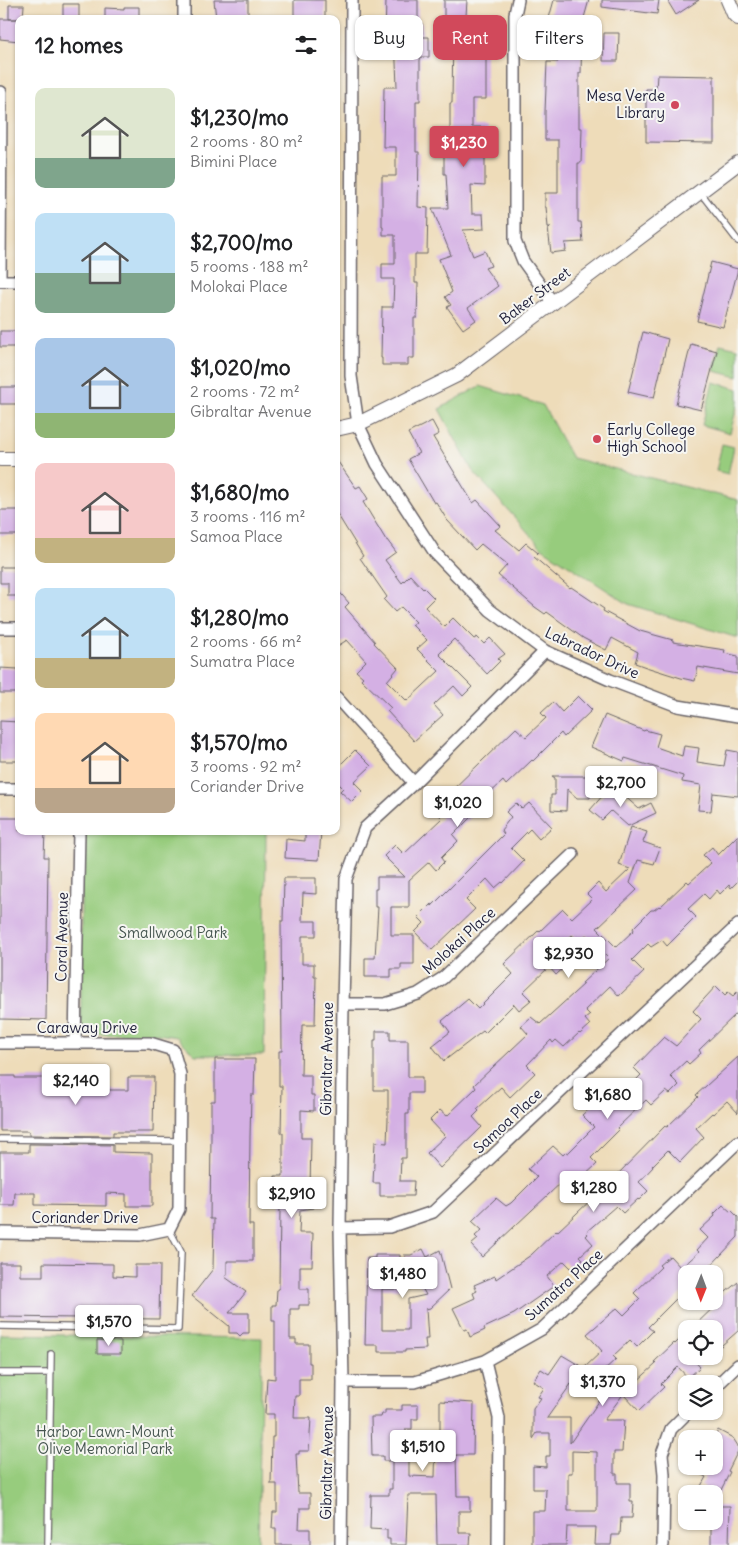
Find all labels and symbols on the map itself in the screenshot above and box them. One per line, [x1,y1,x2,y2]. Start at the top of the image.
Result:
place label: Mesa Verde Library [586,86,665,122]
marker: Mesa Verde Library [669,99,681,111]
pin: $1,230 [423,126,505,168]
street label: Baker Street [496,263,574,328]
place label: Early College High School [607,420,695,456]
marker: Early College High School [591,433,603,445]
street label: Labrador Drive [542,622,642,683]
pin: $2,700 [580,766,662,808]
pin: $1,020 [417,786,499,828]
street label: Coral Avenue [51,892,72,982]
street label: Molokai Place [418,903,499,978]
park label: Smallwood Park [119,923,228,942]
pin: $2,930 [528,936,610,979]
street label: Gibraltar Avenue [316,1002,337,1116]
street label: Caraway Drive [37,1018,137,1037]
pin: $2,140 [35,1064,117,1106]
pin: $1,680 [567,1078,649,1120]
street label: Samoa Place [469,1084,546,1157]
pin: $1,280 [553,1170,635,1213]
pin: $2,910 [251,1176,333,1219]
street label: Coriander Drive [32,1208,138,1227]
street label: Sumatra Place [521,1245,607,1325]
pin: $1,480 [362,1256,444,1299]
north arrow [678,1265,722,1310]
pin: $1,570 [68,1304,150,1347]
pin: $1,370 [562,1364,644,1407]
street label: Gibraltar Avenue [316,1406,337,1520]
park label: Harbor Lawn-Mount Olive Memorial Park [36,1422,174,1458]
pin: $1,510 [382,1430,464,1472]

